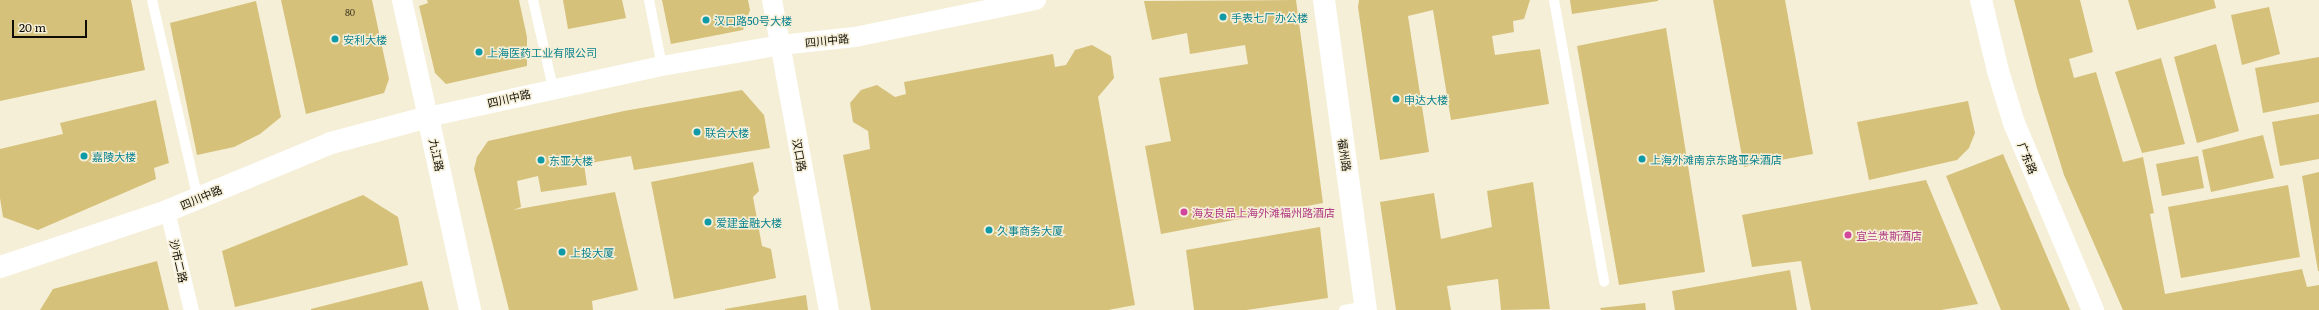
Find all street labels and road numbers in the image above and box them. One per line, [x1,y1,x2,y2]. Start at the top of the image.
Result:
street label: 四川中路 [804,31,850,49]
street label: 四川中路 [486,87,532,109]
street label: 九江路 [427,137,447,173]
street label: 汉口路 [791,138,809,172]
street label: 福州路 [1336,138,1354,172]
street label: 广东路 [2016,140,2040,176]
street label: 四川中路 [178,182,224,212]
street label: 沙市二路 [168,238,190,284]

